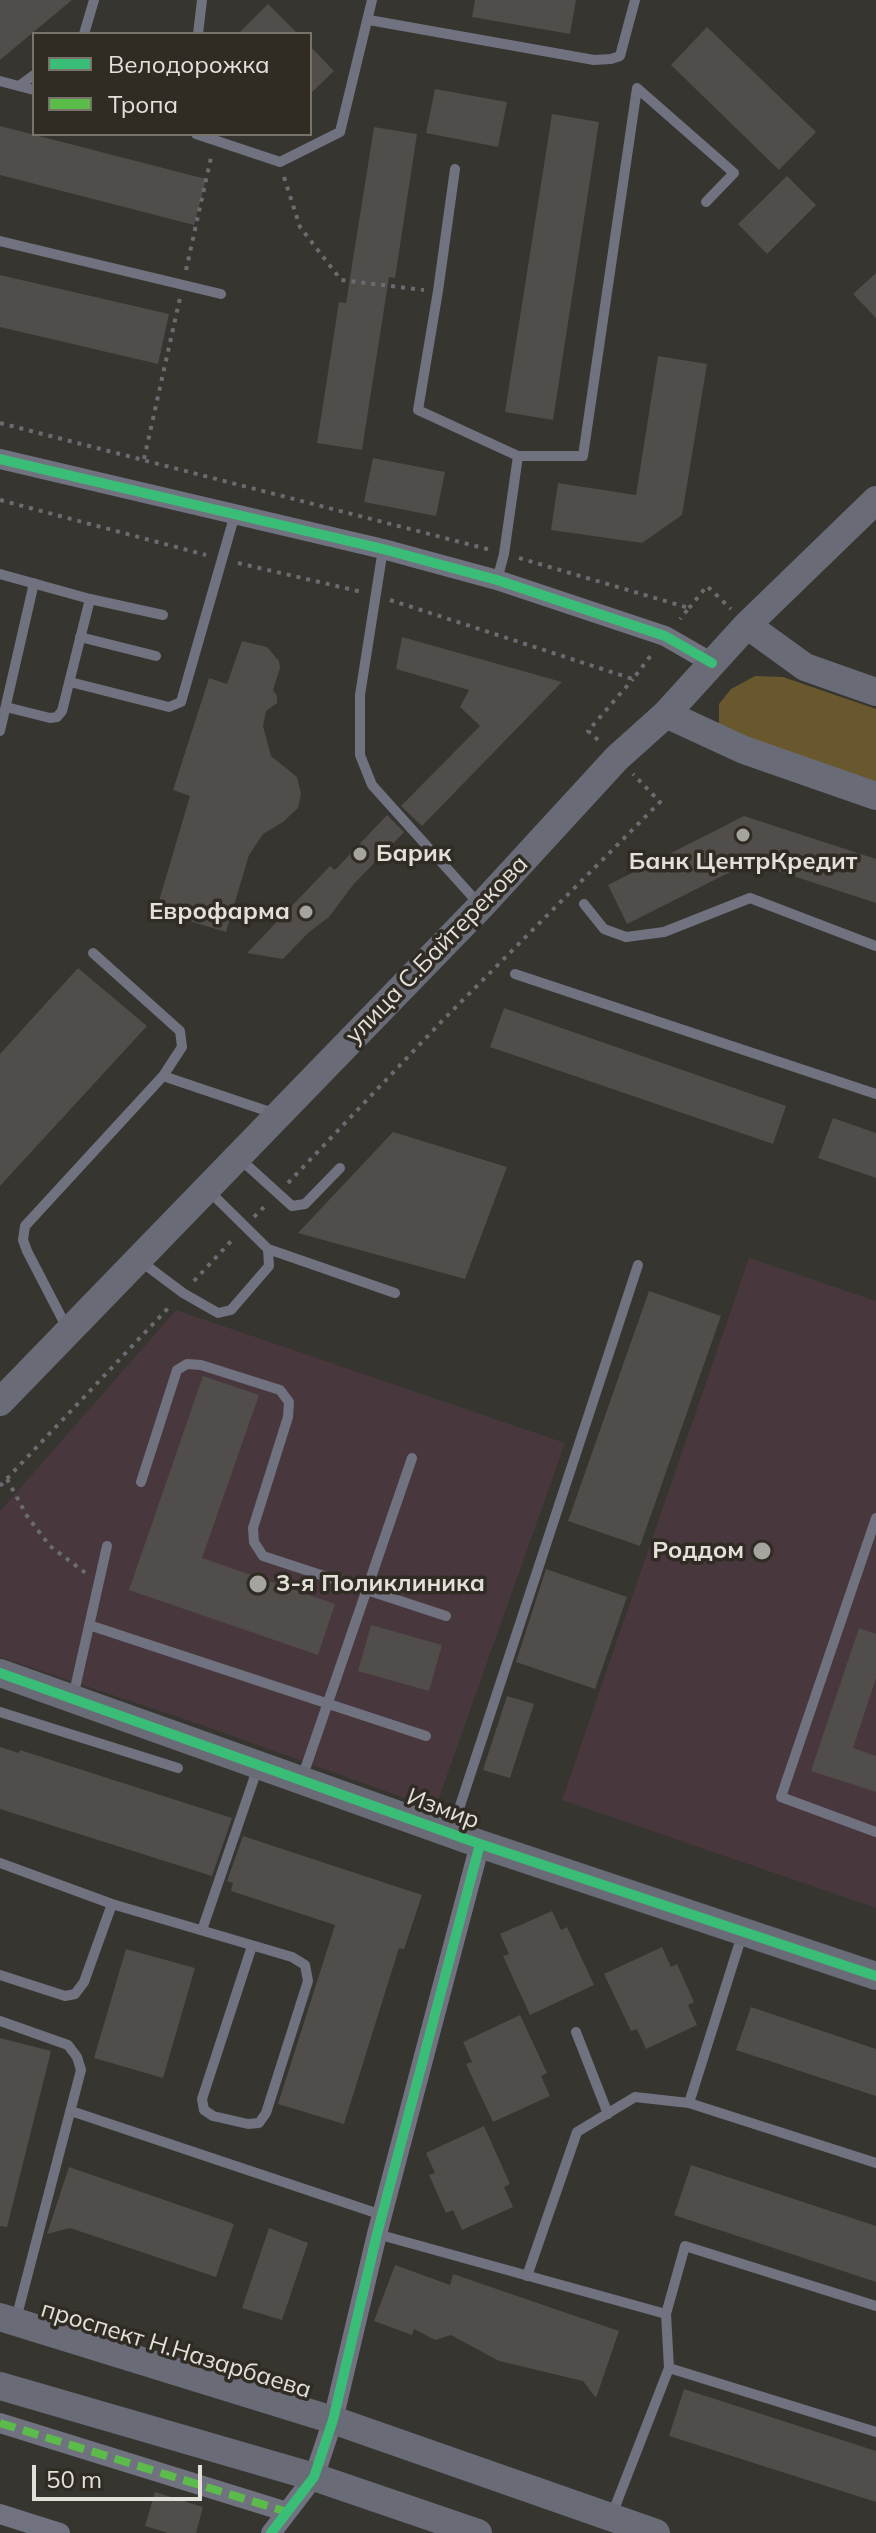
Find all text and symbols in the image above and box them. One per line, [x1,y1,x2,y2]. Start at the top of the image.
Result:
legend [32,32,312,136]
text: Велодорожка [108,49,270,79]
text: Тропа [108,89,178,119]
marker: Банк ЦентрКредит [734,826,752,844]
place label: Барик [376,840,451,868]
marker: Барик [351,845,369,863]
place label: Банк ЦентрКредит [629,848,857,876]
street label: улица С.Байтерекова [340,850,534,1050]
place label: Еврофарма [149,898,290,926]
marker: Еврофарма [297,903,315,921]
place label: Роддом [652,1537,744,1565]
marker: Роддом [751,1540,773,1562]
place label: 3-я Поликлиника [276,1570,485,1598]
marker: 3-я Поликлиника [247,1573,269,1595]
street label: Измир [403,1783,483,1835]
street label: проспект Н.Назарбаева [37,2295,315,2405]
scale bar [36,2449,206,2499]
text: 50 m [46,2464,102,2494]

